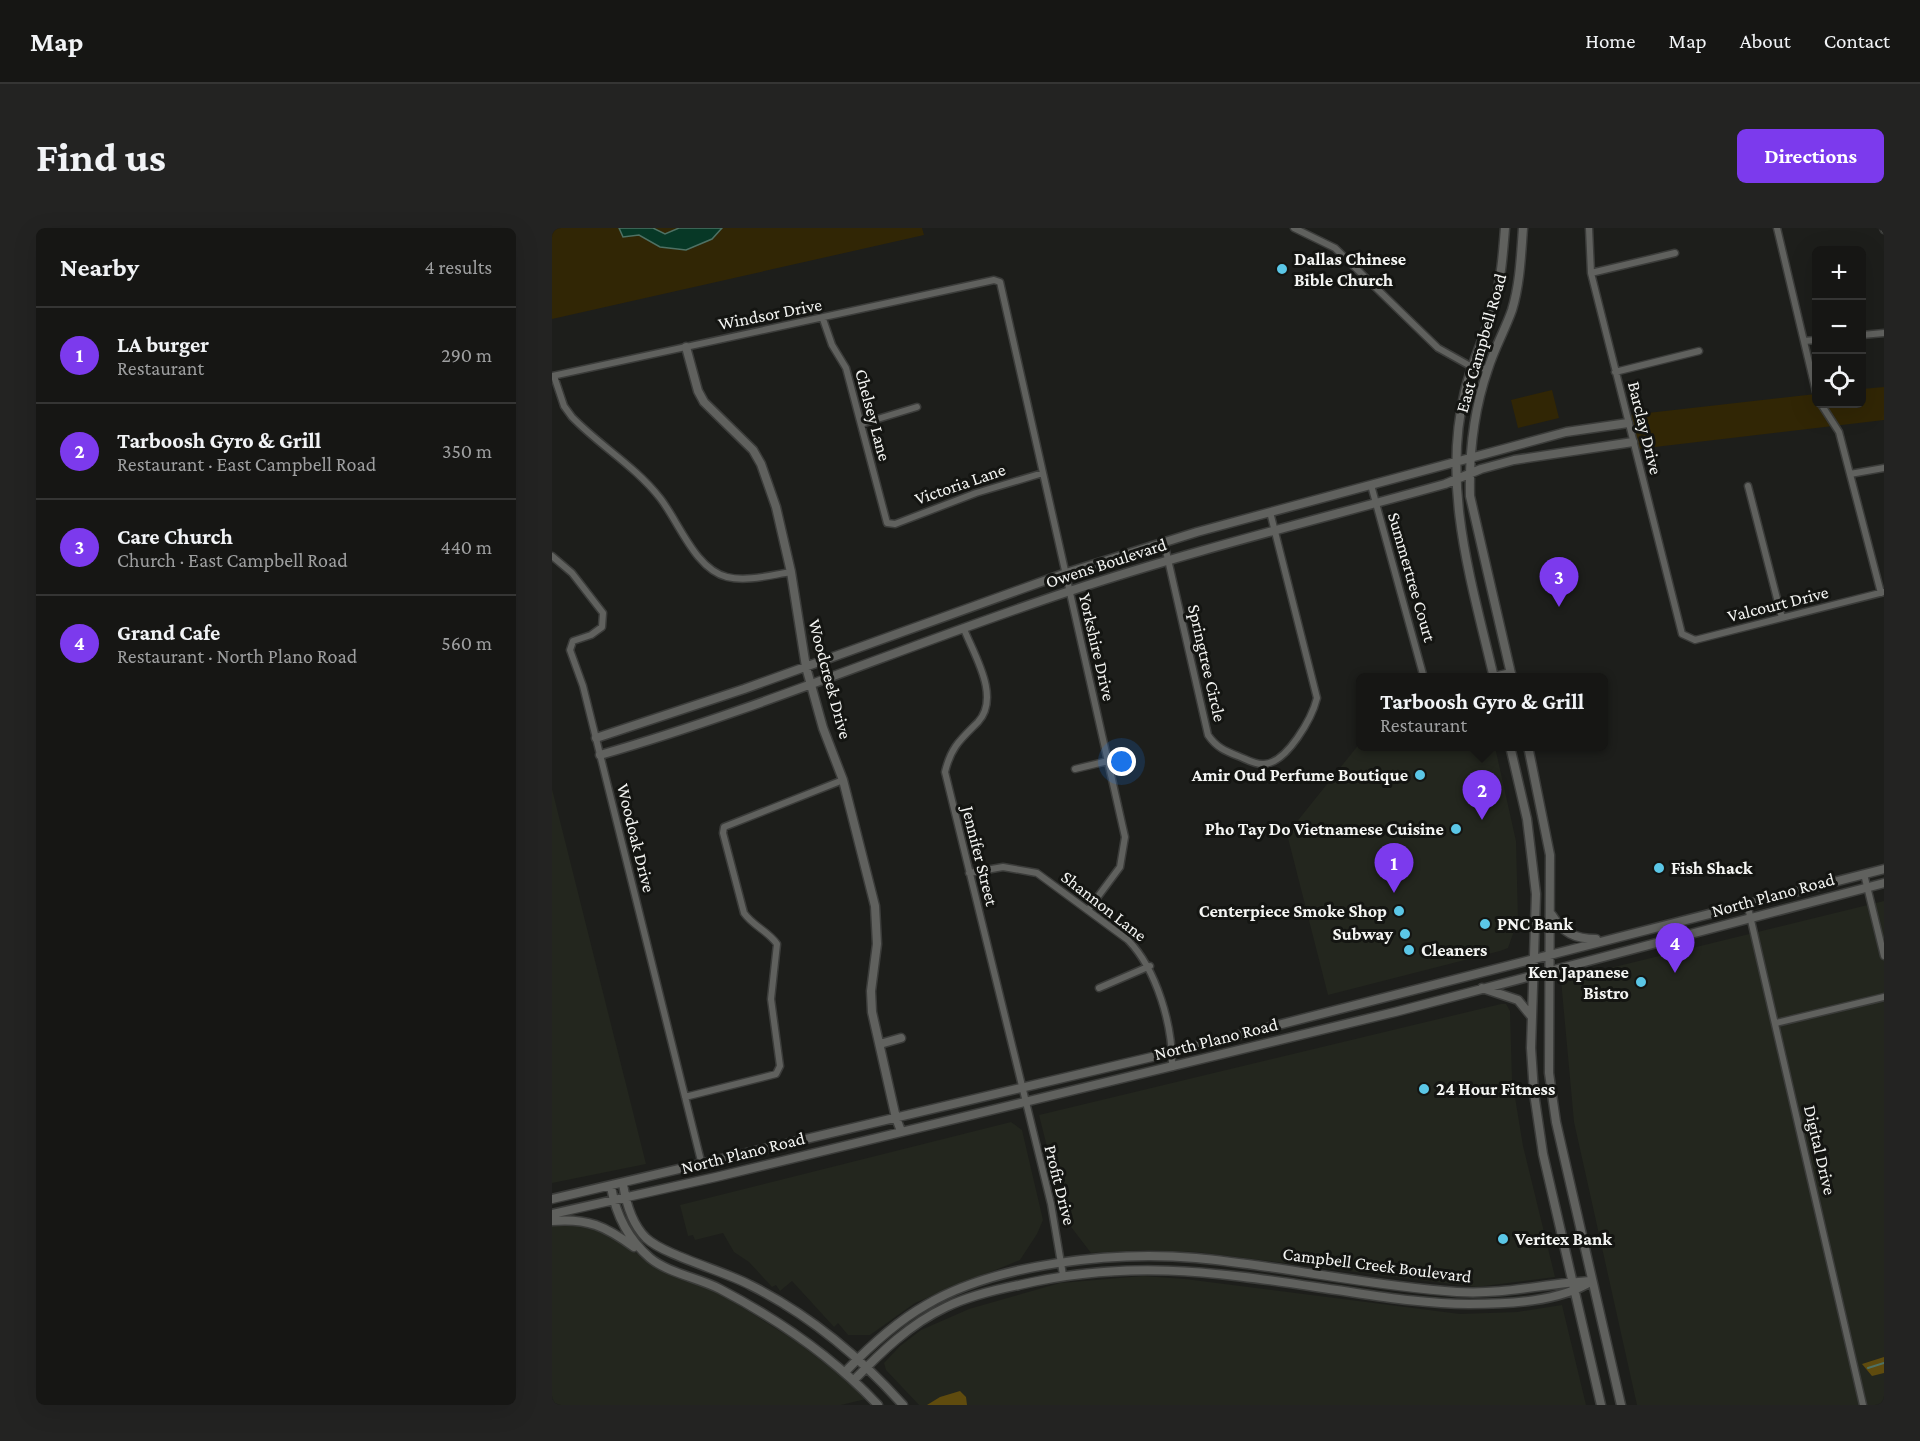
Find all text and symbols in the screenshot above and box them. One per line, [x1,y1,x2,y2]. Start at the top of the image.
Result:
text: Map [30,26,83,57]
text: Home [1585,29,1635,53]
text: Map [1668,29,1707,53]
text: About [1740,29,1791,53]
text: Contact [1824,29,1890,53]
button: Directions [1737,129,1884,183]
text: Find us [36,133,166,180]
map controls [1812,246,1866,408]
button: + [1812,246,1866,300]
place label: Dallas Chinese Bible Church [1294,249,1406,290]
text: Nearby [60,253,139,282]
text: 4 results [425,256,492,278]
marker: Dallas Chinese Bible Church [1275,262,1289,276]
street label: East Campbell Road [1452,271,1511,415]
street label: Windsor Drive [717,294,824,334]
button: − [1812,300,1866,354]
text: LA burger [117,332,209,357]
text: 1 [76,344,83,366]
text: 290 m [441,344,492,366]
button: locate [1812,354,1866,408]
text: Restaurant [117,357,204,379]
street label: Chelsey Lane [851,367,895,463]
street label: Barclay Drive [1624,379,1666,477]
text: Tarboosh Gyro & Grill [117,428,321,453]
text: 2 [74,440,85,462]
text: 350 m [442,440,492,462]
text: Restaurant · East Campbell Road [117,453,376,475]
street label: Victoria Lane [912,459,1008,509]
street label: Summertree Court [1384,510,1440,645]
text: Care Church [117,524,233,549]
street label: Owens Boulevard [1043,534,1170,592]
text: 3 [75,536,84,558]
text: 440 m [440,536,492,558]
text: Church · East Campbell Road [117,549,348,571]
pin: 3 [1540,558,1578,607]
street label: Valcourt Drive [1725,582,1831,626]
street label: Yorkshire Drive [1075,591,1119,703]
street label: Springtree Circle [1184,602,1230,724]
street label: Woodcreek Drive [804,617,856,741]
text: Grand Cafe [117,620,220,645]
text: 4 [74,632,85,654]
text: 560 m [441,632,492,654]
text: Restaurant · North Plano Road [117,645,357,667]
popup [1356,673,1608,751]
text: Tarboosh Gyro & Grill [1380,689,1584,714]
text: Restaurant [1380,714,1467,736]
your location [1107,747,1136,776]
place label: Amir Oud Perfume Boutique [1191,765,1408,785]
marker: Amir Oud Perfume Boutique [1413,768,1427,782]
pin: 2 [1462,770,1502,820]
street label: Woodoak Drive [613,781,659,895]
street label: Jennifer Street [957,802,1002,909]
place label: Pho Tay Do Vietnamese Cuisine [1205,819,1444,839]
marker: Pho Tay Do Vietnamese Cuisine [1449,822,1463,836]
pin: 1 [1374,844,1414,893]
place label: Fish Shack [1671,858,1753,878]
marker: Fish Shack [1652,861,1666,875]
street label: Shannon Lane [1057,867,1151,946]
street label: North Plano Road [1709,869,1837,921]
place label: Centerpiece Smoke Shop [1199,901,1387,921]
marker: Centerpiece Smoke Shop [1392,904,1406,918]
place label: PNC Bank [1497,914,1573,934]
marker: PNC Bank [1478,917,1492,931]
place label: Subway [1333,924,1393,944]
pin: 4 [1656,924,1694,973]
marker: Subway [1398,927,1412,941]
place label: Cleaners [1421,940,1487,960]
marker: Cleaners [1402,943,1416,957]
place label: Ken Japanese Bistro [1528,962,1629,1003]
marker: Ken Japanese Bistro [1634,975,1648,989]
street label: North Plano Road [1152,1014,1280,1064]
place label: 24 Hour Fitness [1436,1079,1555,1099]
marker: 24 Hour Fitness [1417,1082,1431,1096]
street label: Digital Drive [1800,1103,1840,1197]
street label: North Plano Road [679,1128,807,1178]
street label: Profit Drive [1040,1143,1080,1227]
place label: Veritex Bank [1514,1229,1612,1249]
marker: Veritex Bank [1496,1232,1510,1246]
street label: Campbell Creek Boulevard [1281,1243,1473,1287]

